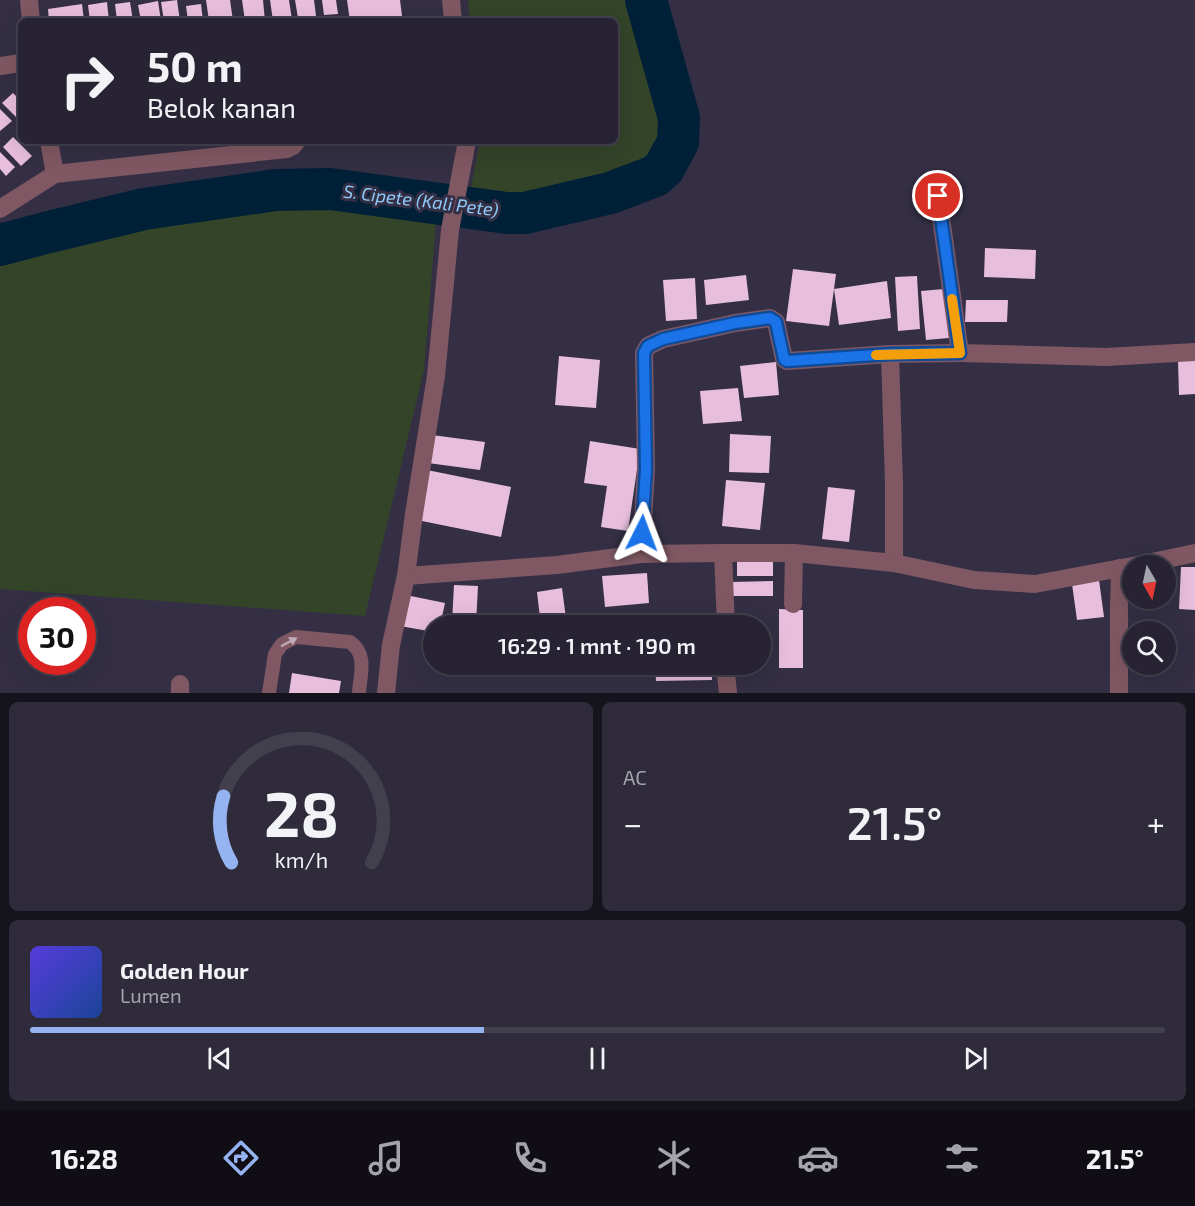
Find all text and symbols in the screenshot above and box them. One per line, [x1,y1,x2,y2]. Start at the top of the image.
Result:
text: 50 m [147,40,243,90]
icon: right [48,42,126,120]
text: Belok kanan [147,91,296,123]
pin [912,170,963,221]
icon: arrive [921,179,954,212]
water label: S. Cipete (Kali Pete) [342,180,500,220]
position arrow [610,501,674,565]
north arrow [1122,555,1176,609]
map controls [1122,555,1176,675]
speed limit sign: 30 [18,597,96,675]
button: search [1122,621,1176,675]
text: 16:29 · 1 mnt · 190 m [498,632,696,658]
one-way arrow [280,637,297,648]
text: AC [623,765,647,789]
text: 28 [263,775,339,850]
text: 21.5° [847,795,942,849]
text: − [623,803,642,843]
text: + [1147,803,1165,843]
text: km/h [274,848,328,873]
text: Golden Hour [120,957,249,983]
text: Lumen [120,983,182,1007]
icon: previous [203,1042,236,1075]
icon: pause [581,1042,614,1075]
icon: next [959,1042,992,1075]
icon: directions [220,1137,262,1179]
icon: music [365,1137,407,1179]
icon: phone [509,1137,551,1179]
icon: climate [653,1137,695,1179]
icon: car [797,1137,839,1179]
icon: filters [941,1137,983,1179]
text: 16:28 [51,1142,118,1174]
text: 21.5° [1086,1142,1144,1174]

